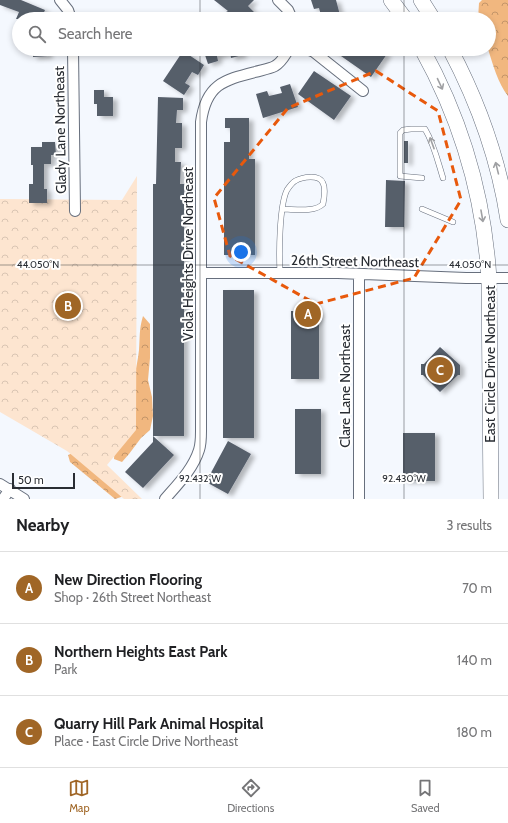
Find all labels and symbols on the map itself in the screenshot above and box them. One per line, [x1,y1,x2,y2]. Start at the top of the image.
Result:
street label: Glady Lane Northeast [50,66,70,194]
one-way arrow [437,77,444,89]
one-way arrow [427,137,435,149]
one-way arrow [492,162,500,175]
street label: Viola Heights Drive Northeast [179,167,197,341]
one-way arrow [478,209,486,222]
your location [231,242,251,262]
street label: 26th Street Northeast [291,251,420,271]
text: 44.050°N [17,258,59,271]
text: 44.050°N [449,258,491,271]
street label: East Circle Drive Northeast [481,285,499,443]
pin: B [55,291,81,321]
pin: A [295,299,321,329]
street label: Clare Lane Northeast [336,324,354,448]
pin: C [427,355,453,385]
scale bar [12,471,75,490]
text: 92.432°W [179,472,221,485]
text: 92.430°W [382,472,426,485]

